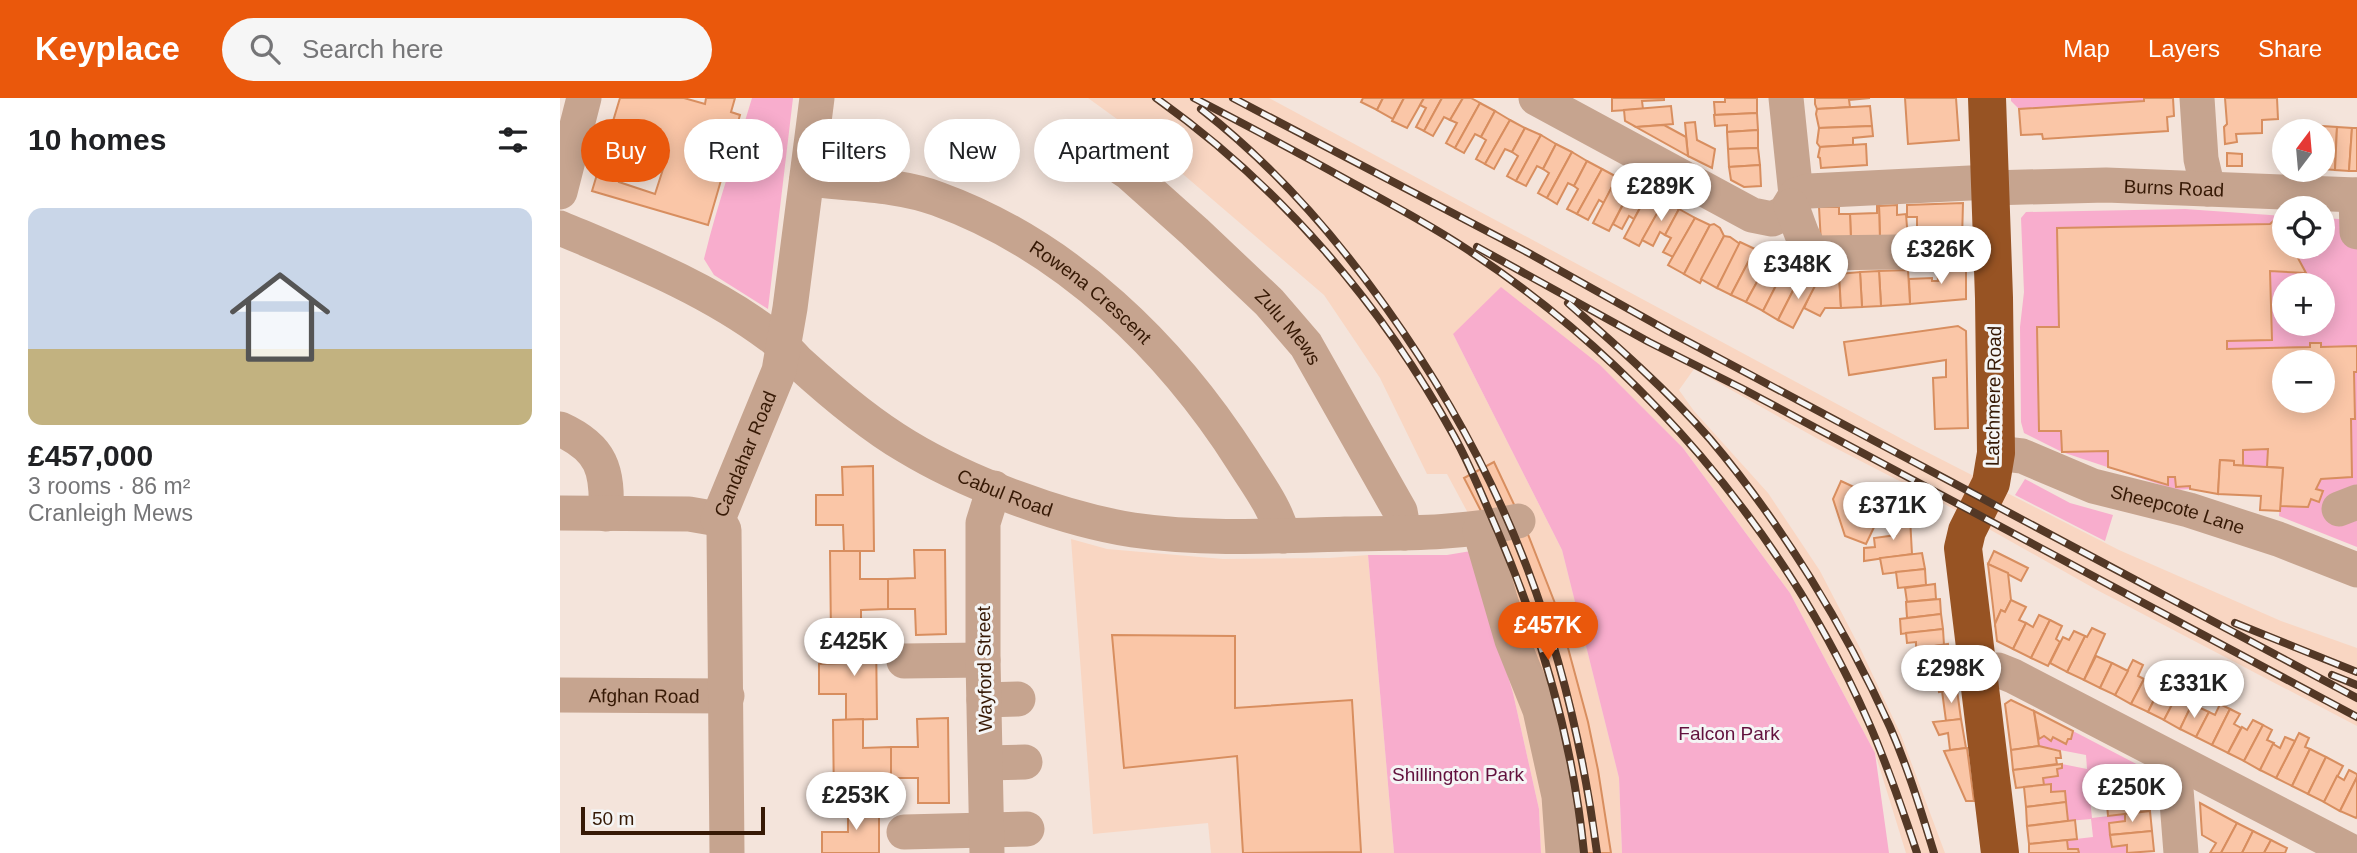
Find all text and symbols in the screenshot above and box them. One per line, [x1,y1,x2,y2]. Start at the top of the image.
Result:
search box [222,18,712,81]
text: Keyplace [35,30,180,67]
icon: search [246,30,284,68]
text: Search here [302,34,444,64]
text: Map [2063,35,2110,62]
text: Layers [2148,35,2220,62]
text: Share [2258,35,2322,62]
chip: Buy [581,119,670,182]
chip: Rent [684,119,783,182]
chip: Filters [797,119,910,182]
chip: New [924,119,1020,182]
chip: Apartment [1034,119,1193,182]
north arrow [2272,119,2334,182]
map controls [2272,119,2335,413]
icon: filters [494,121,532,159]
text: 10 homes [28,123,166,156]
pin: £289K [1612,164,1710,223]
text: £289K [1627,173,1695,199]
street label: Burns Road [2123,176,2224,201]
button: locate [2272,196,2335,259]
pin: £326K [1892,226,1990,286]
street label: Rowena Crescent [1026,236,1156,349]
text: £326K [1907,236,1975,262]
pin: £348K [1749,242,1847,301]
text: £348K [1764,251,1832,277]
icon: home [217,254,343,380]
button: + [2272,273,2335,336]
street label: Zulu Mews [1251,285,1325,369]
street label: Latchmere Road [1982,326,2005,466]
button: − [2272,350,2335,413]
street label: Candahar Road [710,388,781,520]
text: £457,000 [28,439,153,472]
street label: Cabul Road [954,465,1055,521]
text: 3 rooms · 86 m² [28,473,190,499]
street label: Sheepcote Lane [2108,481,2247,538]
pin: £371K [1844,482,1942,542]
text: £371K [1859,492,1927,518]
text: Cranleigh Mews [28,500,193,526]
pin: £457K [1499,602,1597,662]
street label: Wayford Street [973,605,996,732]
text: £457K [1514,612,1582,638]
pin: £425K [805,618,903,678]
text: £425K [820,628,888,654]
pin: £298K [1902,646,2000,705]
text: £298K [1917,655,1985,681]
pin: £331K [2145,660,2243,720]
text: £331K [2160,670,2228,696]
street label: Afghan Road [588,685,700,707]
park label: Falcon Park [1678,723,1780,744]
park label: Shillington Park [1392,764,1525,785]
pin: £250K [2083,764,2181,824]
pin: £253K [807,772,905,832]
text: £250K [2098,774,2166,800]
text: £253K [822,782,890,808]
scale bar [581,804,765,836]
text: 50 m [592,808,634,829]

